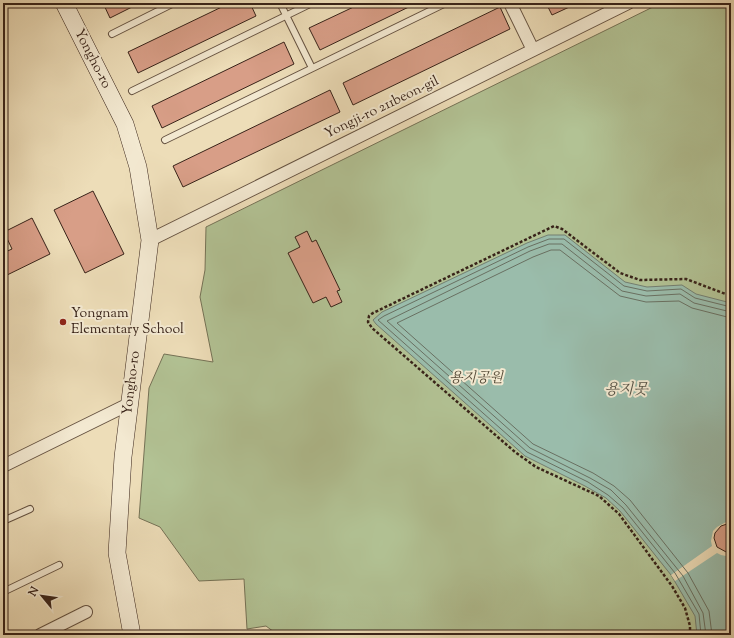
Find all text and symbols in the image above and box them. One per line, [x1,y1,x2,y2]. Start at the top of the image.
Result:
street label: Yongho-ro [68,26,116,93]
street label: Yongji-ro 211beon-gil [321,72,443,144]
place label: Yongnam Elementary School [71,304,184,340]
marker: Yongnam Elementary School [58,317,68,327]
street label: Yongho-ro [118,349,146,416]
park label: 용지공원 [449,369,505,389]
water label: 용지못 [604,380,649,401]
north arrow [22,576,62,616]
text: N [25,584,43,600]

